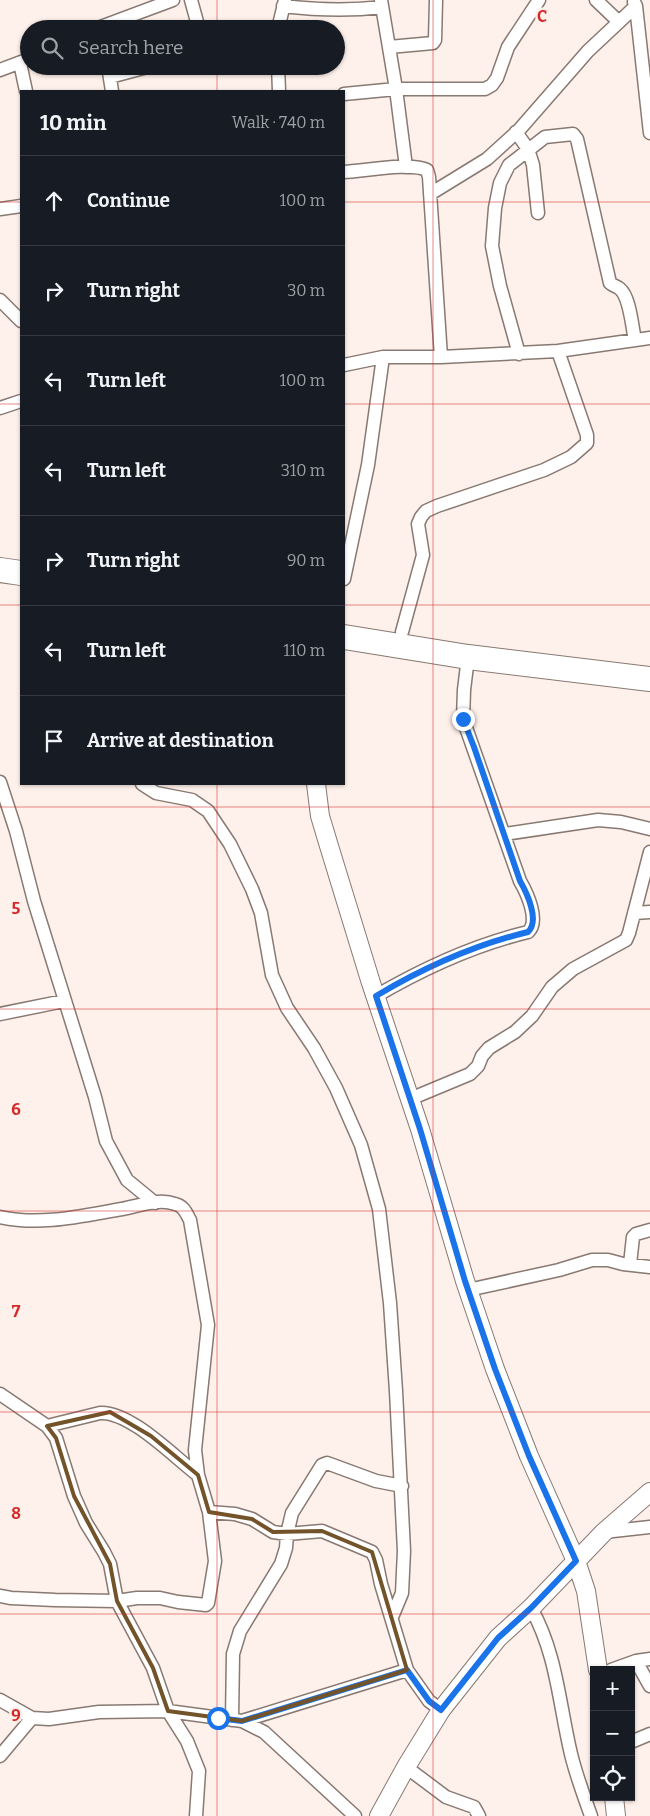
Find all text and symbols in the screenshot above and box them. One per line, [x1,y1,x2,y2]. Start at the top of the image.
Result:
text: C [537,7,547,26]
search box [20,20,345,75]
icon: search [38,34,66,62]
text: Search here [78,36,183,59]
text: 10 min [40,110,106,136]
text: Walk · 740 m [232,113,325,132]
icon: ahead [40,187,68,215]
text: Continue [87,189,170,212]
text: 100 m [280,191,325,210]
icon: right [40,277,68,305]
text: Turn right [87,279,180,302]
text: 30 m [287,281,325,300]
icon: left [40,367,68,395]
text: Turn left [87,369,166,392]
text: 100 m [280,371,325,390]
icon: left [40,457,68,485]
text: Turn left [87,459,166,482]
text: 310 m [281,461,325,480]
icon: right [40,547,68,575]
text: Turn right [87,549,180,572]
text: 90 m [287,551,325,570]
icon: left [40,637,68,665]
text: Turn left [87,639,166,662]
text: 110 m [283,641,325,660]
route end [452,708,475,731]
icon: arrive [40,727,68,755]
text: Arrive at destination [87,729,274,752]
text: 5 [12,899,21,918]
text: 6 [11,1100,21,1119]
text: 7 [12,1302,21,1321]
text: 8 [11,1504,21,1523]
map controls [590,1666,635,1801]
button: + [590,1666,635,1711]
text: 9 [11,1706,21,1725]
route start [207,1707,230,1730]
button: − [590,1711,635,1756]
button: locate [590,1756,635,1801]

